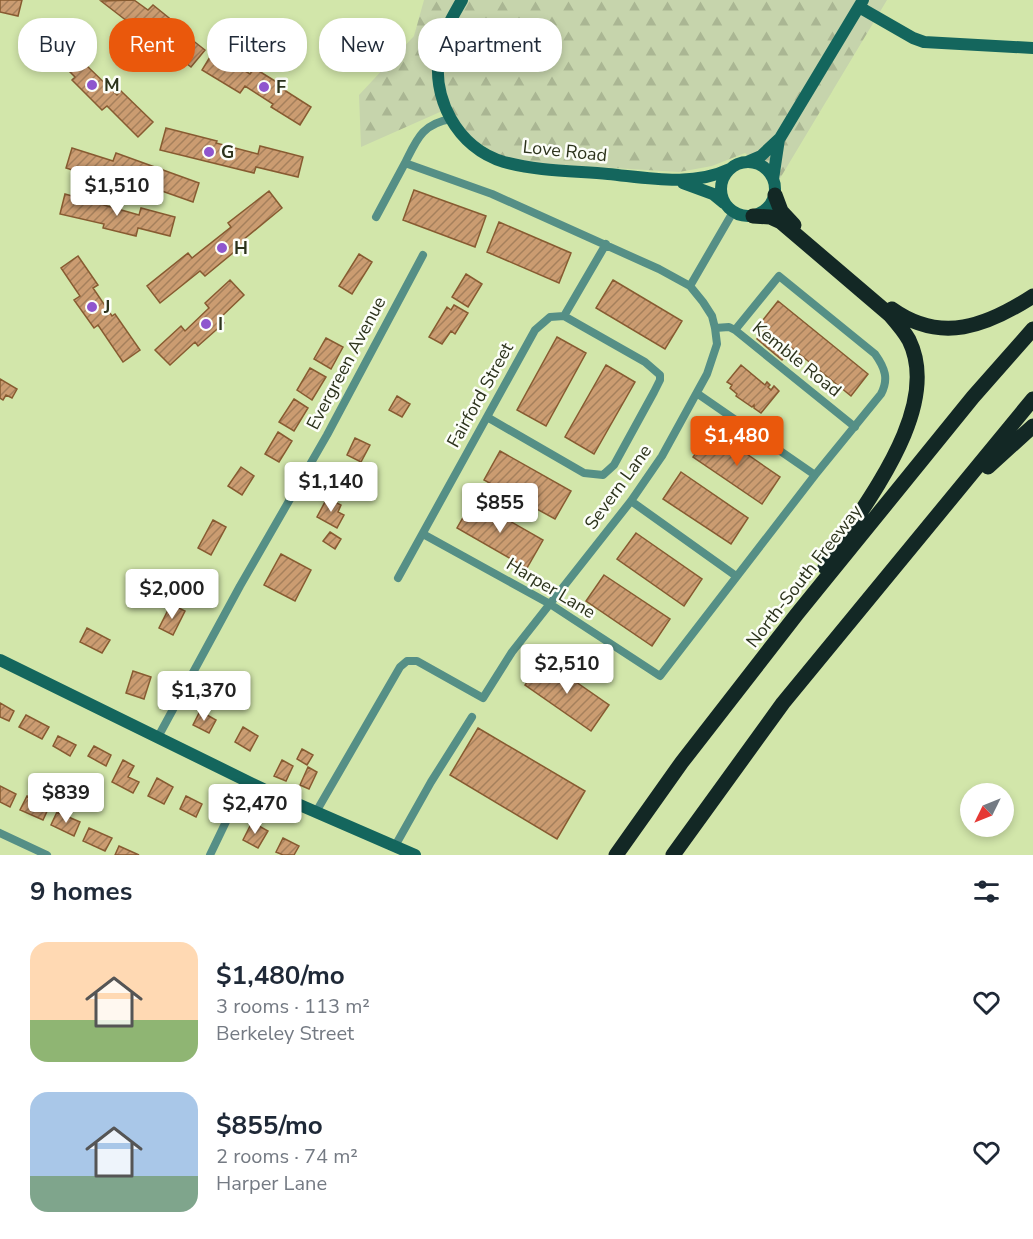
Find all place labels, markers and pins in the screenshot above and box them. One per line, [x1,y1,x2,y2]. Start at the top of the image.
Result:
place label: M [104,73,120,97]
place label: F [276,75,286,99]
marker: M [85,78,99,92]
marker: F [257,80,271,94]
place label: G [221,140,234,164]
marker: G [202,145,216,159]
pin: $1,510 [68,166,166,217]
place label: H [234,236,248,260]
marker: H [215,241,229,255]
place label: J [103,295,110,319]
marker: J [85,300,99,314]
place label: I [218,312,223,336]
marker: I [199,317,213,331]
pin: $1,480 [688,416,786,467]
pin: $1,140 [282,462,380,513]
pin: $855 [464,483,536,534]
pin: $2,000 [123,569,221,620]
pin: $2,510 [518,644,616,695]
pin: $1,370 [155,671,253,722]
pin: $839 [30,773,102,824]
pin: $2,470 [206,784,304,835]

